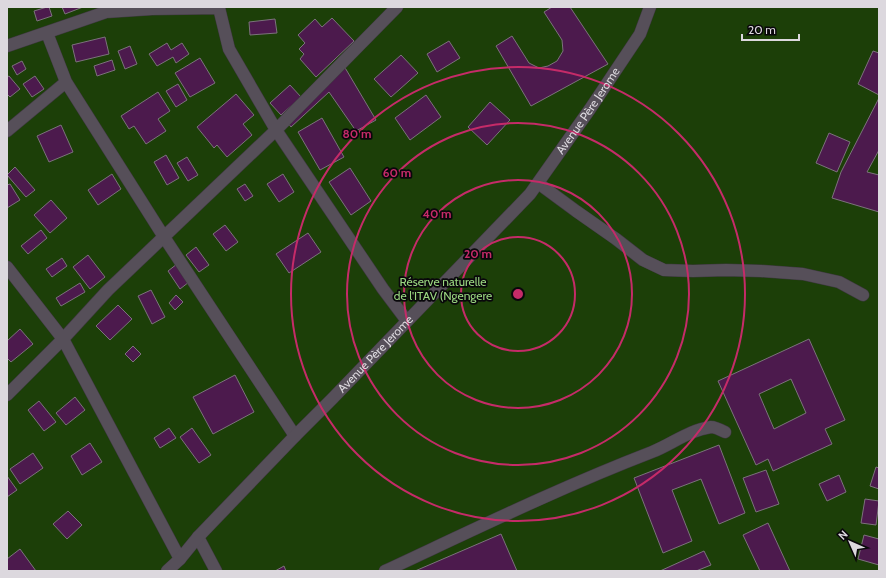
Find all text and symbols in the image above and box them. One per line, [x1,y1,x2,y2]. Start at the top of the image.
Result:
scale bar [742,16,799,42]
text: 20 m [748,22,776,37]
street label: Avenue Père Jerome [553,64,623,157]
text: 80 m [343,126,371,141]
text: 60 m [383,165,411,180]
text: 40 m [422,206,452,221]
text: 20 m [464,246,492,261]
park label: Réserve naturelle de l'ITAV (Ngengere [394,274,492,303]
centre of rings [511,287,525,301]
street label: Avenue Père Jerome [334,312,416,396]
north arrow [830,522,870,562]
text: N [835,527,851,543]

